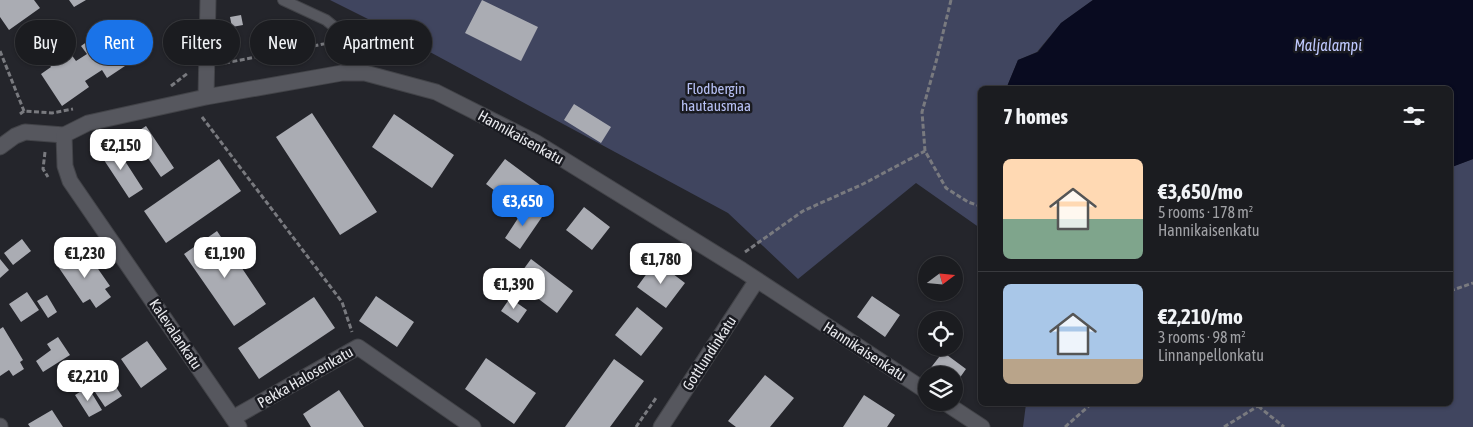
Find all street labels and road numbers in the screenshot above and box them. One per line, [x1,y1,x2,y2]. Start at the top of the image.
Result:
street label: Hannikaisenkatu [475,106,567,168]
street label: Kalevalankatu [146,296,206,372]
street label: Gottlundinkatu [679,313,739,393]
street label: Hannikaisenkatu [820,318,910,384]
street label: Pekka Halosenkatu [254,343,356,411]

